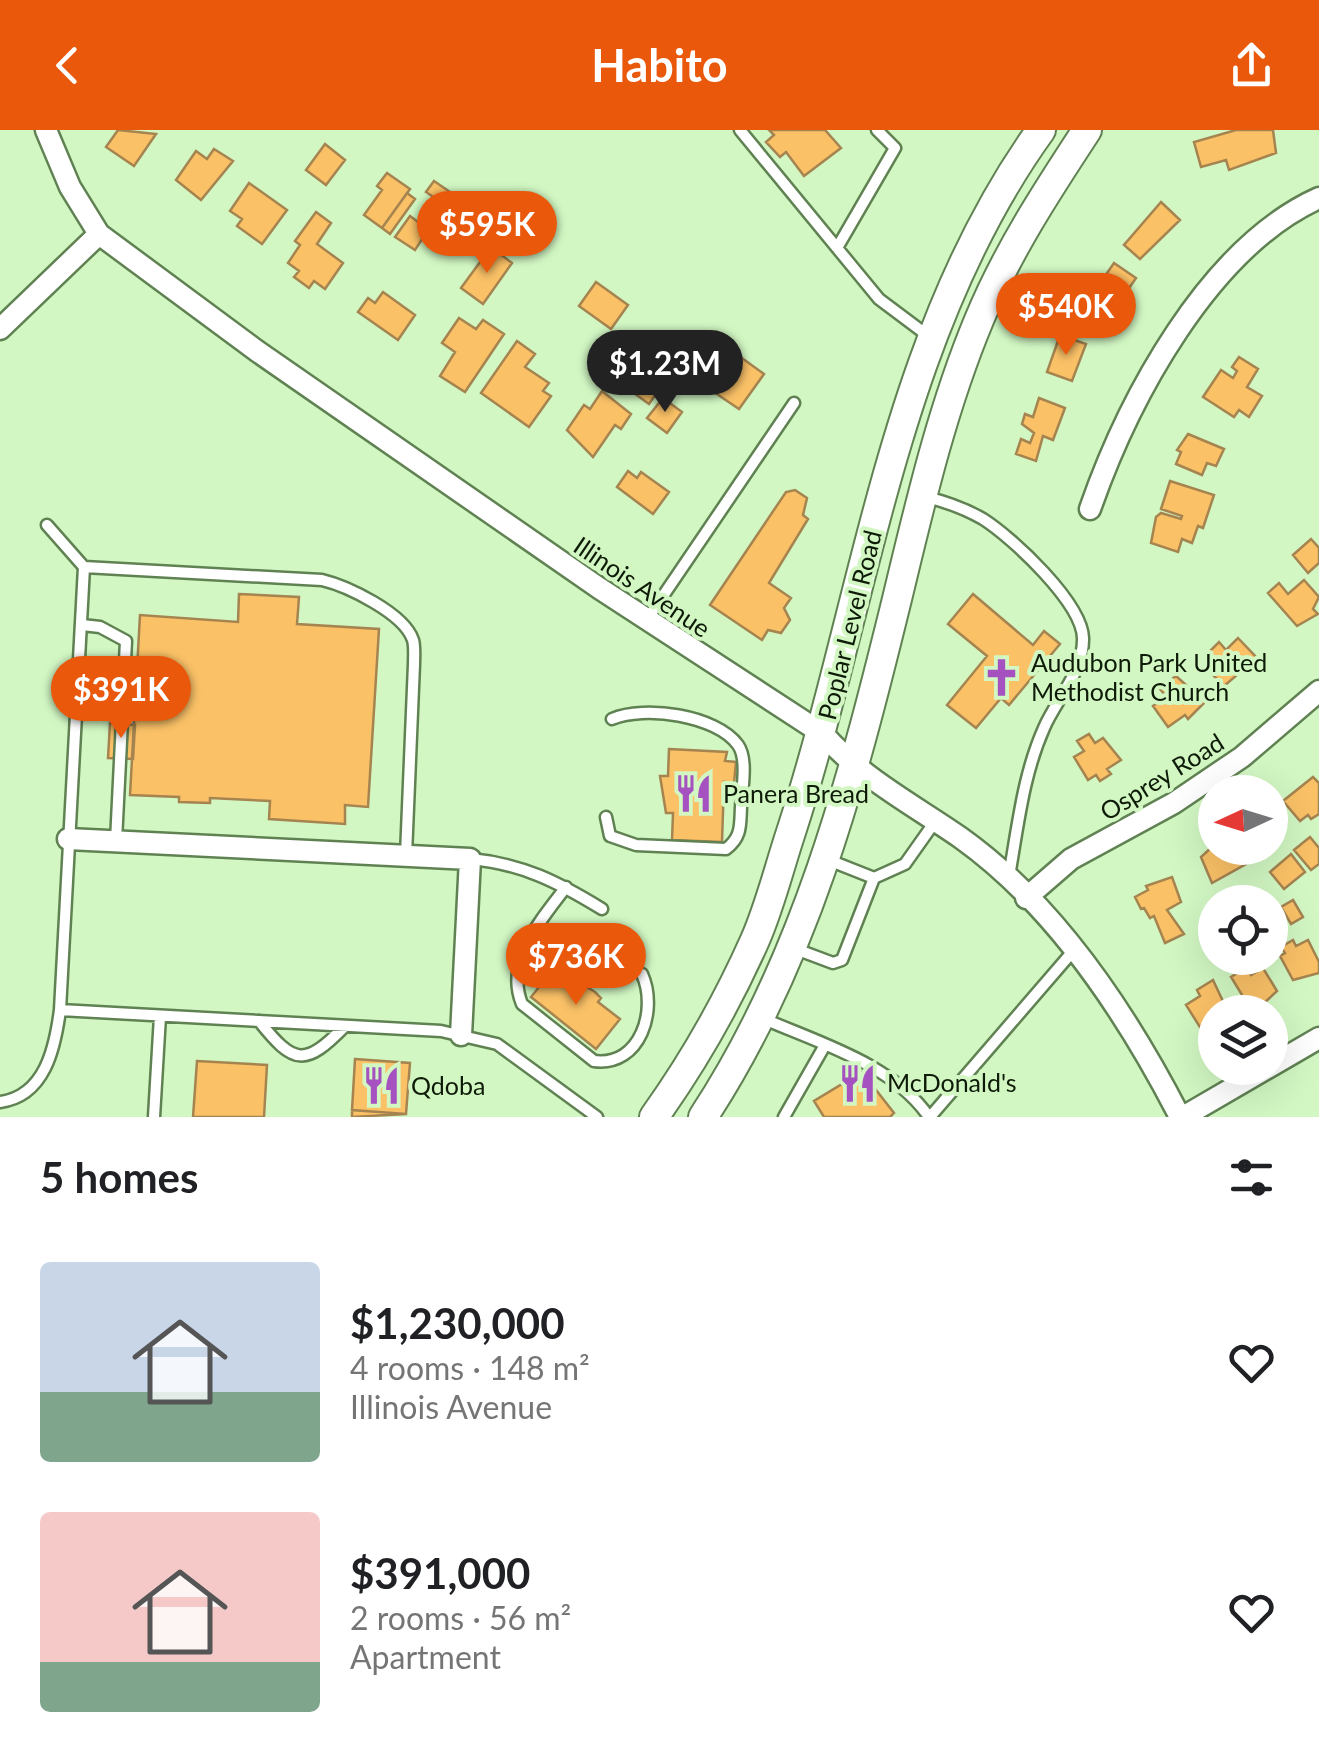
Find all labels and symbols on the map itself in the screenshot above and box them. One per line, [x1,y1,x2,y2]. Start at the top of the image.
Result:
pin: $595K [417,191,557,276]
pin: $540K [996,273,1136,358]
pin: $1.23M [584,330,746,415]
street label: Poplar Level Road [811,527,887,723]
street label: Illinois Avenue [569,530,716,643]
place label: Audubon Park United Methodist Church [1031,647,1267,706]
pin: $391K [51,656,191,741]
church icon: Audubon Park United Methodist Church [980,656,1022,698]
street label: Osprey Road [1094,726,1229,826]
restaurant icon: Panera Bread [672,773,714,815]
north arrow [1198,775,1288,865]
place label: Panera Bread [723,778,869,808]
pin: $736K [506,923,646,1008]
restaurant icon: McDonald's [836,1062,878,1104]
restaurant icon: Qdoba [360,1065,402,1107]
place label: McDonald's [887,1067,1017,1097]
place label: Qdoba [411,1070,485,1100]

